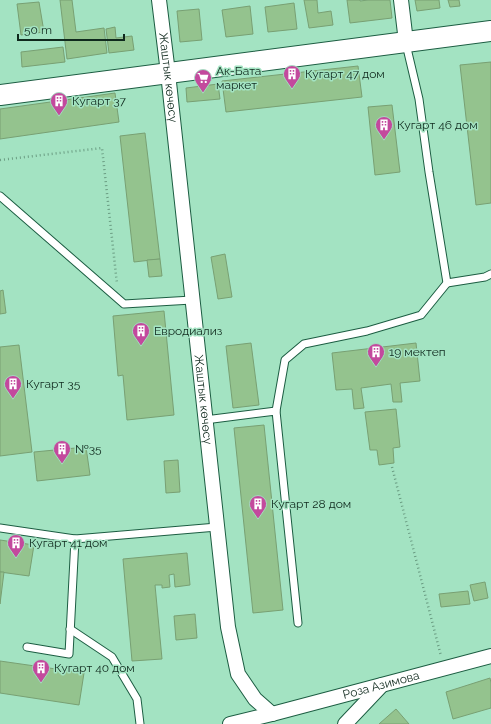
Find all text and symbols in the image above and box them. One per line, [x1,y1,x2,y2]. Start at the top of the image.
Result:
scale bar [18,16,124,42]
text: 50 m [24,23,52,37]
street label: Жаштык көчөсү [156,32,180,124]
place label: Ак-Бата маркет [216,64,261,92]
building icon: Кугарт 47 дом [282,64,302,89]
place label: Кугарт 47 дом [305,67,385,81]
supermarket icon: Ак-Бата маркет [193,68,213,93]
building icon: Кугарт 37 [49,91,69,116]
place label: Кугарт 37 [72,94,127,108]
building icon: Кугарт 46 дом [374,115,394,140]
place label: Кугарт 46 дом [397,118,478,132]
building icon: Евродиализ [131,321,151,346]
place label: Евродиализ [154,324,223,338]
building icon: 19 мектеп [366,342,386,367]
place label: 19 мектеп [389,345,446,359]
street label: Жаштык көчөсү [192,354,215,446]
building icon: Кугарт 35 [3,374,23,399]
place label: Кугарт 35 [26,377,81,391]
building icon: №35 [52,439,72,464]
place label: №35 [75,442,102,456]
building icon: Кугарт 28 дом [248,494,268,519]
place label: Кугарт 28 дом [271,497,351,511]
building icon: Кугарт 41 дом [6,533,26,558]
place label: Кугарт 41 дом [29,536,108,550]
building icon: Кугарт 40 дом [31,658,51,683]
place label: Кугарт 40 дом [54,661,135,675]
street label: Роза Азимова [341,668,421,702]

